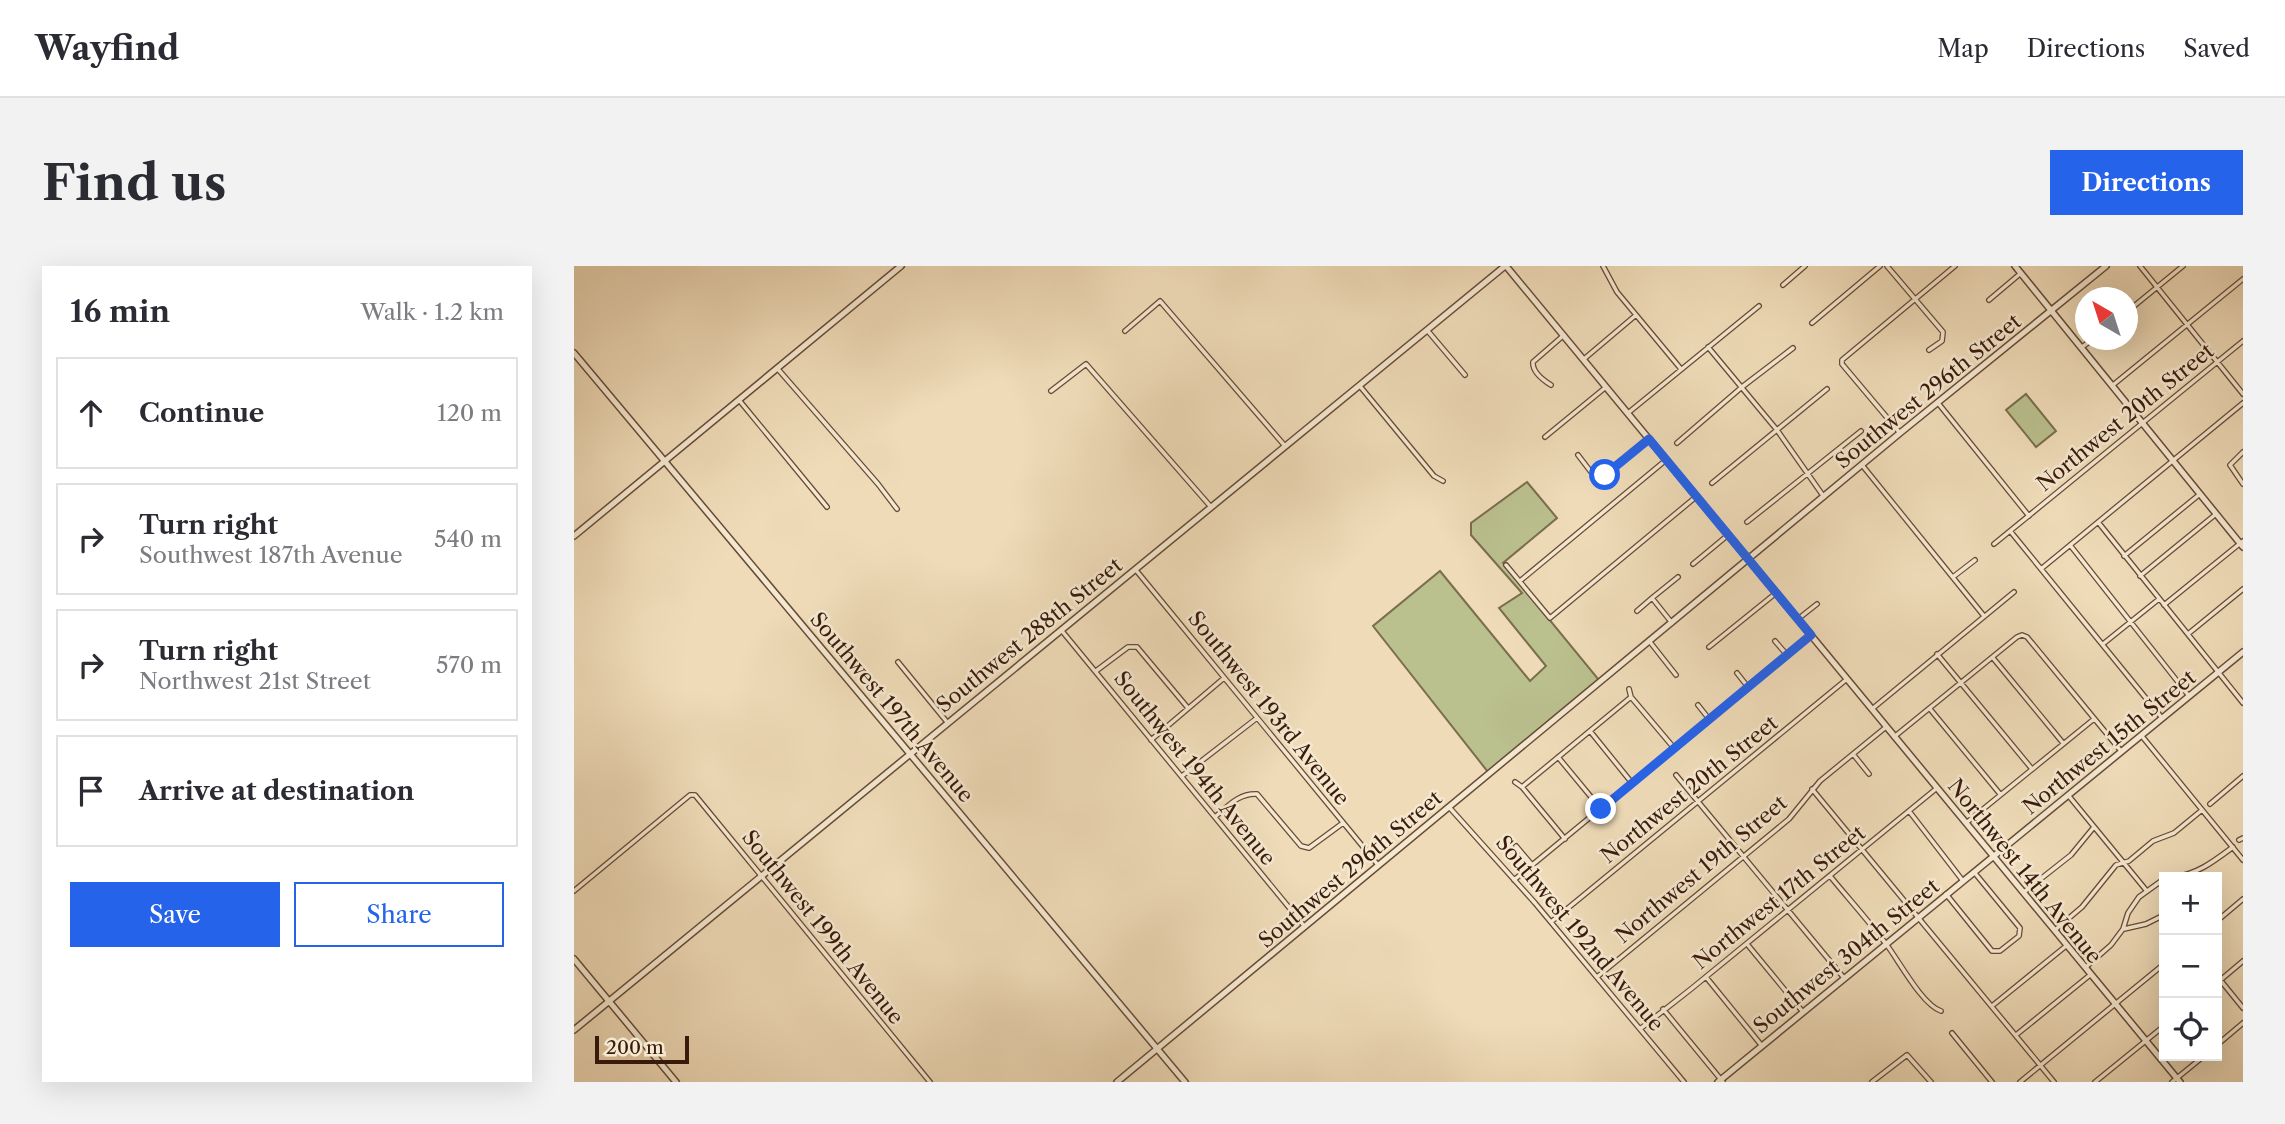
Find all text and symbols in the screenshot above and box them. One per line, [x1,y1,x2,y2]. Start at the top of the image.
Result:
text: Wayfind [35,28,179,69]
text: Map [1937,34,1989,63]
text: Directions [2027,34,2145,63]
text: Saved [2183,34,2250,63]
button: Directions [2050,150,2243,215]
text: Find us [42,152,226,213]
north arrow [2075,287,2138,350]
text: 16 min [70,293,170,330]
text: Walk · 1.2 km [361,298,504,326]
street label: Southwest 296th Street [1830,308,2026,474]
street label: Northwest 20th Street [2032,338,2219,496]
icon: ahead [72,394,110,432]
text: Continue [139,397,264,429]
text: 120 m [437,399,502,427]
route start [1589,459,1620,490]
text: Turn right [139,509,278,541]
icon: right [72,520,110,558]
text: 540 m [434,525,502,553]
text: Southwest 187th Avenue [139,541,403,569]
street label: Southwest 288th Street [931,552,1127,718]
street label: Southwest 193rd Avenue [1183,606,1355,810]
street label: Southwest 197th Avenue [805,607,979,807]
text: Turn right [139,635,278,667]
icon: right [72,646,110,684]
text: 570 m [436,651,502,679]
street label: Northwest 15th Street [2018,664,2201,819]
street label: Southwest 194th Avenue [1109,666,1281,870]
text: Northwest 21st Street [139,667,371,695]
street label: Northwest 20th Street [1596,710,1783,868]
icon: arrive [72,772,110,810]
street label: Northwest 14th Avenue [1943,774,2107,968]
text: Arrive at destination [139,775,414,807]
street label: Southwest 296th Street [1253,785,1447,953]
street label: Northwest 19th Street [1610,790,1792,948]
route end [1585,793,1616,824]
street label: Northwest 17th Street [1688,820,1870,974]
street label: Southwest 199th Avenue [737,825,909,1029]
street label: Southwest 192nd Avenue [1491,830,1669,1036]
map controls [2159,872,2222,1061]
button: + [2159,872,2222,935]
street label: Southwest 304th Street [1748,873,1944,1039]
button: Save [70,882,280,947]
button: Share [294,882,504,947]
button: − [2159,935,2222,998]
button: locate [2159,998,2222,1061]
scale bar [595,1033,690,1065]
text: 200 m [606,1036,664,1059]

